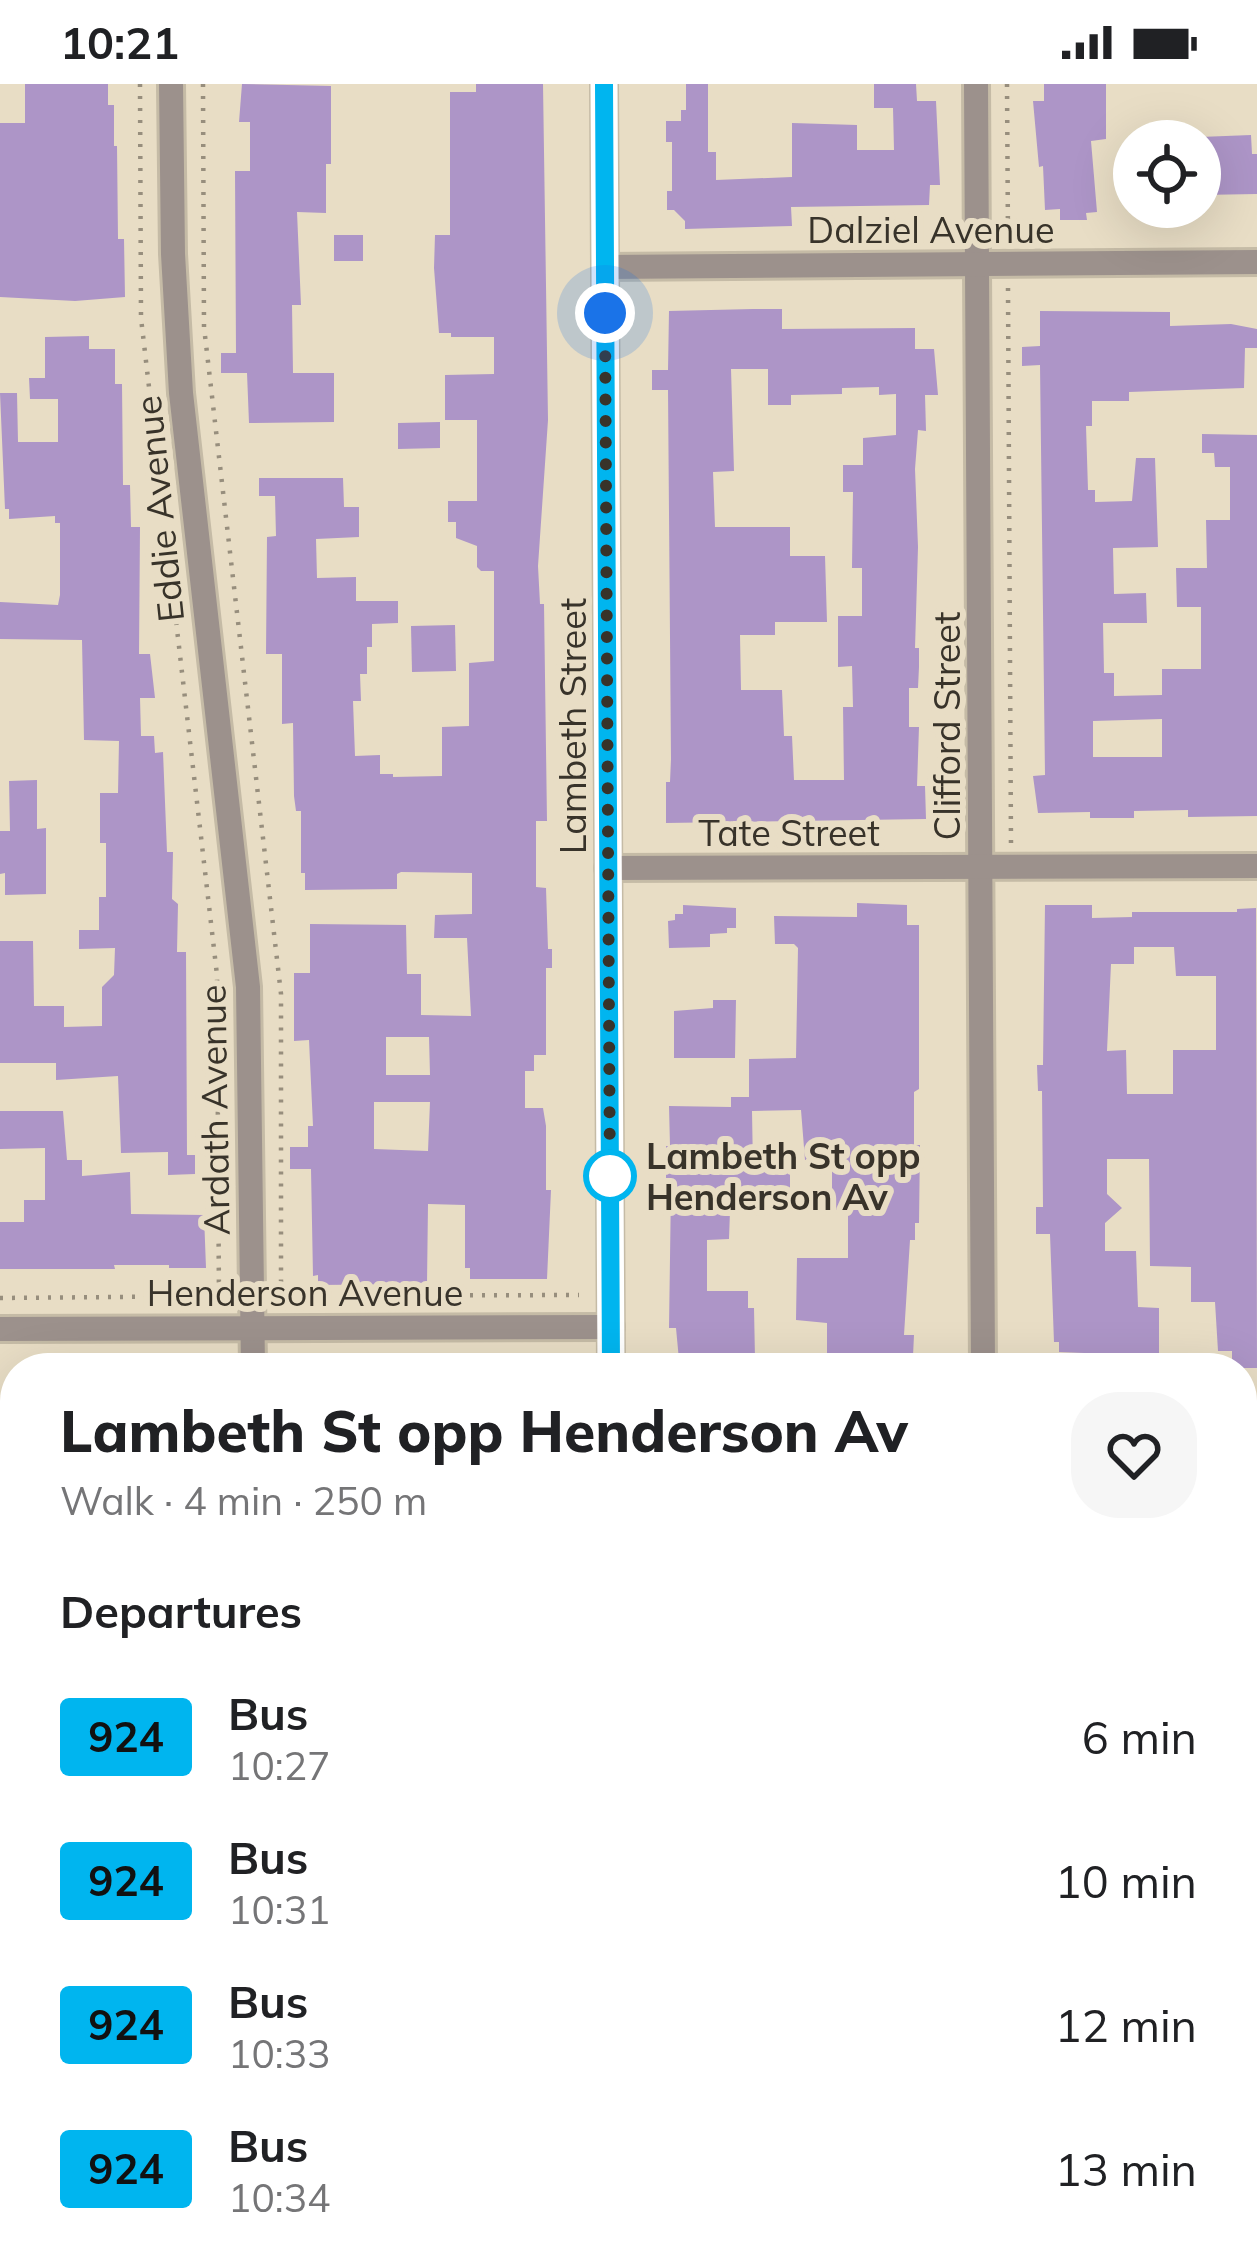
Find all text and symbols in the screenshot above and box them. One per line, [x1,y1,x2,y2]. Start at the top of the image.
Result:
text: 10:21 [60,14,179,70]
map controls [1113,120,1221,228]
button: locate [1113,120,1221,228]
street label: Dalziel Avenue [807,207,1055,252]
your location [575,283,635,343]
street label: Eddie Avenue [125,394,193,624]
street label: Lambeth Street [550,598,595,854]
street label: Clifford Street [924,612,969,840]
street label: Tate Street [698,810,880,855]
street label: Ardath Avenue [189,984,239,1236]
place label: Lambeth St opp Henderson Av [646,1133,921,1219]
marker: Lambeth St opp Henderson Av [585,1151,635,1201]
street label: Henderson Avenue [147,1270,463,1315]
button: heart [1071,1392,1197,1518]
text: Lambeth St opp Henderson Av [60,1395,908,1466]
text: Walk · 4 min · 250 m [60,1476,427,1525]
text: Departures [60,1583,302,1639]
text: Bus [228,1685,308,1741]
text: 6 min [1082,1709,1197,1765]
text: 924 [88,1710,164,1763]
text: 10:27 [228,1741,331,1790]
text: Bus [228,1829,308,1885]
text: 10 min [1055,1853,1197,1909]
text: 924 [88,1854,164,1907]
text: 10:31 [228,1885,331,1934]
text: Bus [228,1973,308,2029]
text: 12 min [1055,1997,1197,2053]
text: 924 [88,1998,164,2051]
text: 10:33 [228,2029,331,2078]
text: Bus [228,2117,308,2173]
text: 13 min [1055,2141,1197,2197]
text: 924 [88,2142,164,2195]
text: 10:34 [228,2173,331,2222]

